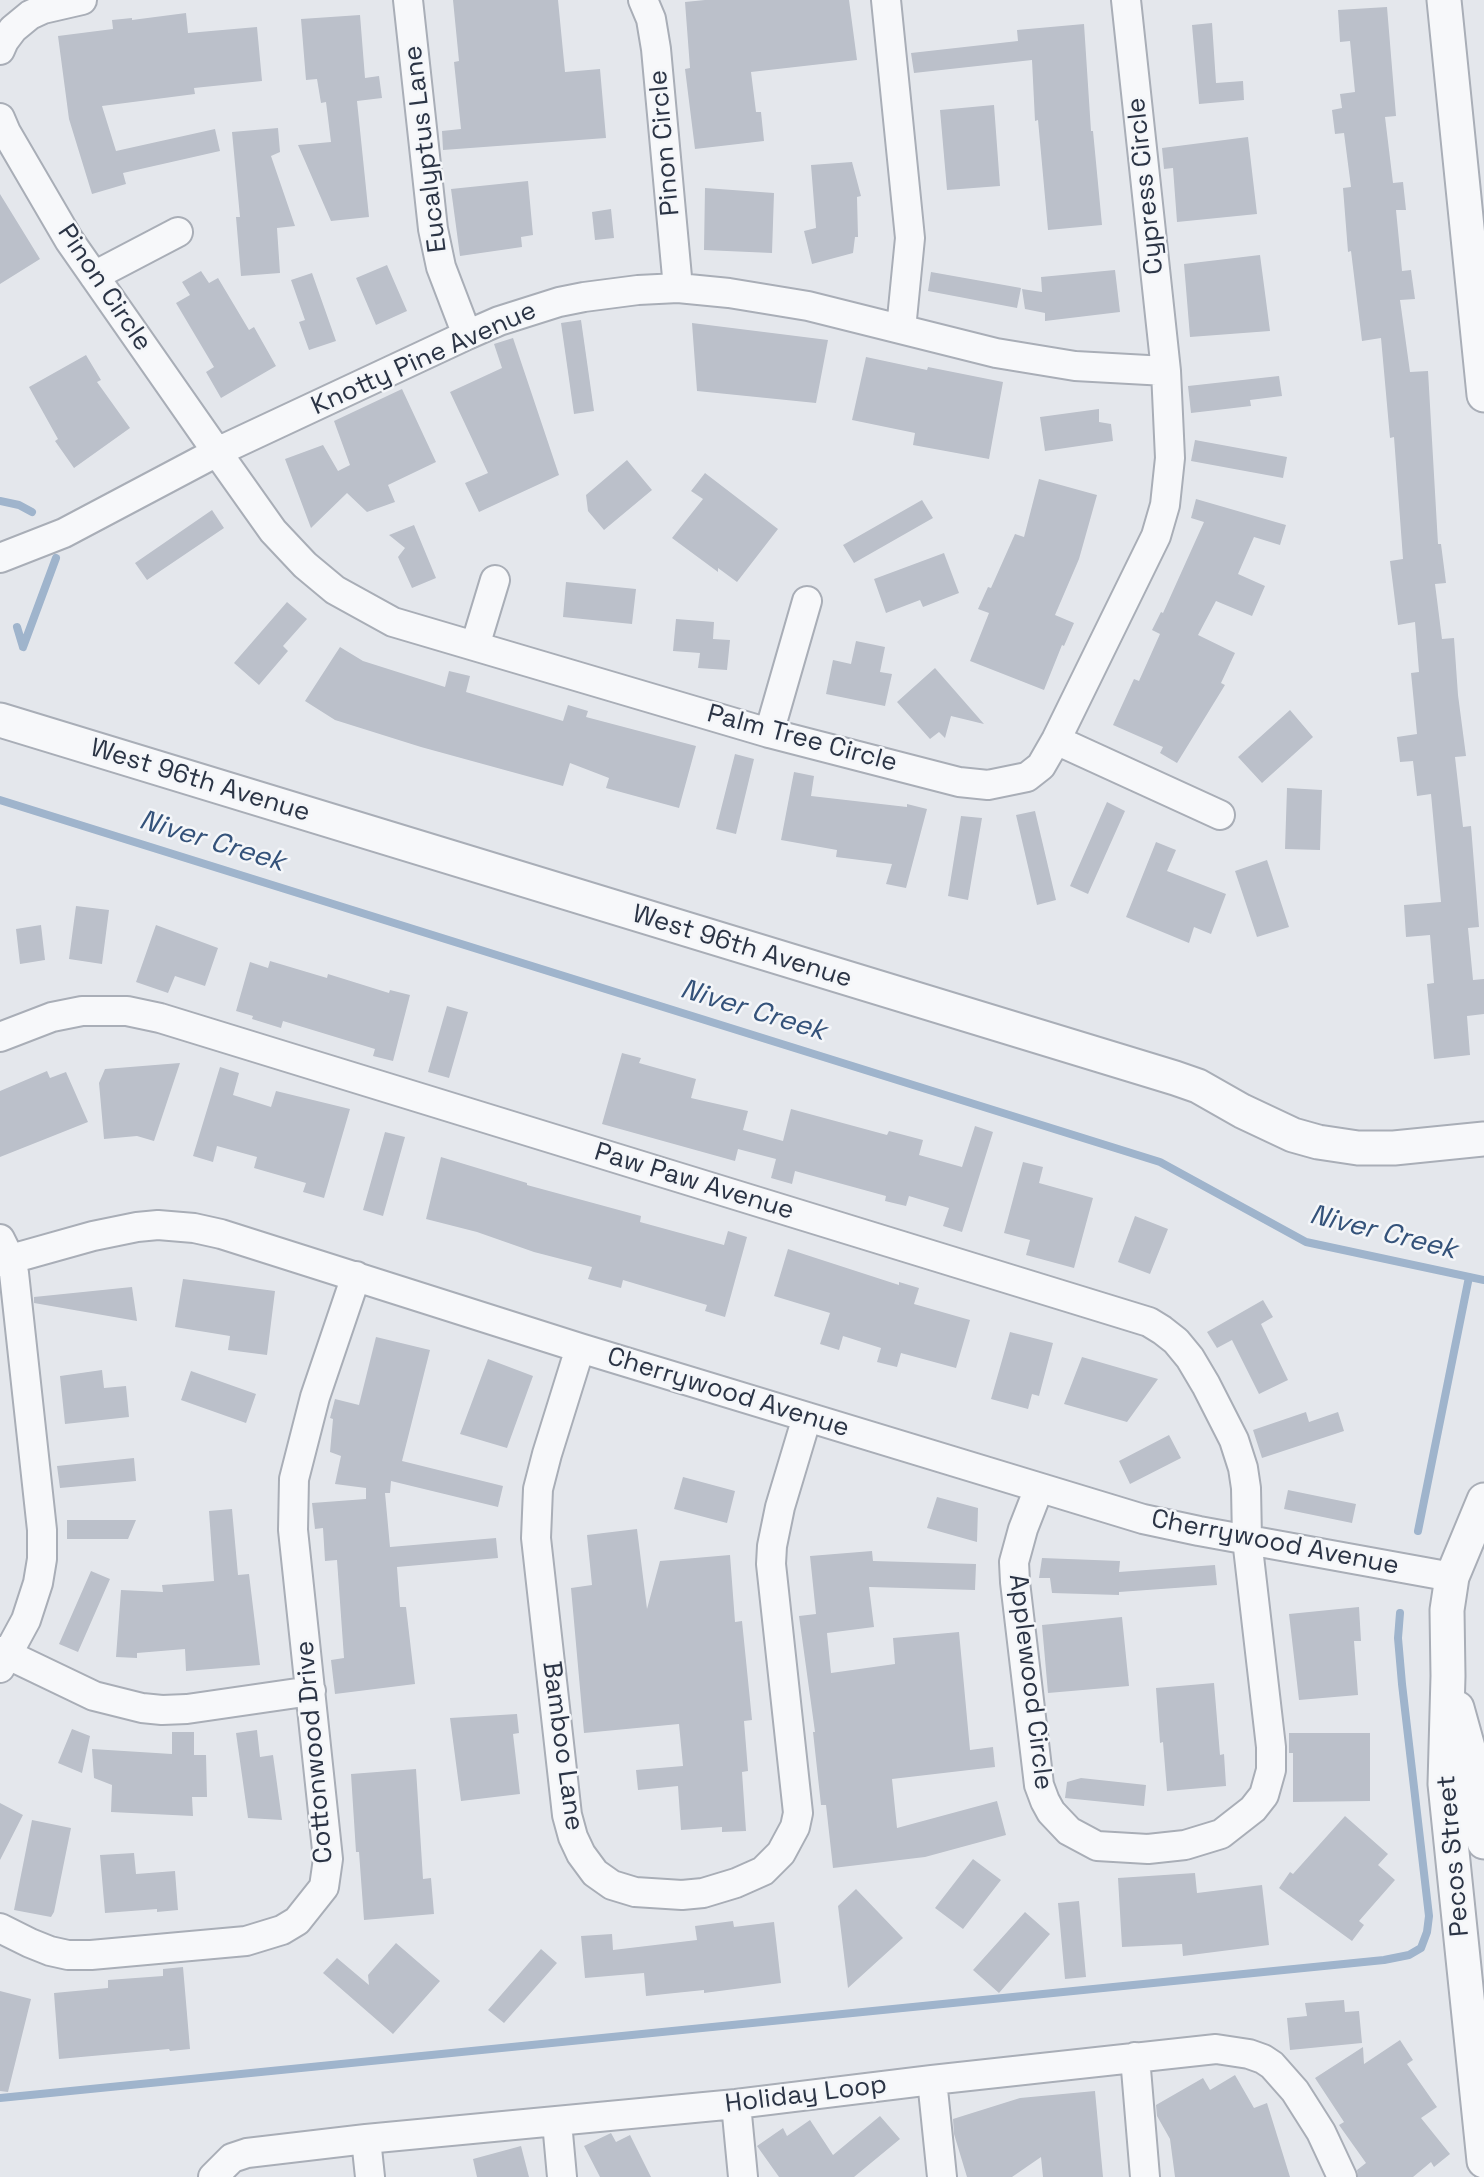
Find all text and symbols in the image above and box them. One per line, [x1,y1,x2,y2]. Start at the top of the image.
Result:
street label: Eucalyptus Lane [398,44,454,254]
street label: Pinon Circle [643,69,687,217]
street label: Cypress Circle [1121,96,1171,276]
street label: Pinon Circle [50,219,158,357]
street label: Knotty Pine Avenue [307,295,541,423]
street label: Palm Tree Circle [704,699,900,779]
street label: West 96th Avenue [86,733,314,829]
water label: Niver Creek [135,804,289,880]
street label: West 96th Avenue [628,899,856,995]
water label: Niver Creek [676,973,830,1049]
street label: Paw Paw Avenue [591,1137,797,1227]
water label: Niver Creek [1306,1198,1460,1268]
street label: Cherrywood Avenue [603,1341,853,1445]
street label: Cherrywood Avenue [1149,1504,1401,1582]
street label: Applewood Circle [1001,1572,1059,1792]
street label: Cottonwood Drive [290,1639,340,1865]
street label: Bamboo Lane [535,1659,589,1833]
street label: Pecos Street [1431,1774,1477,1938]
street label: Holiday Loop [723,2070,889,2120]

